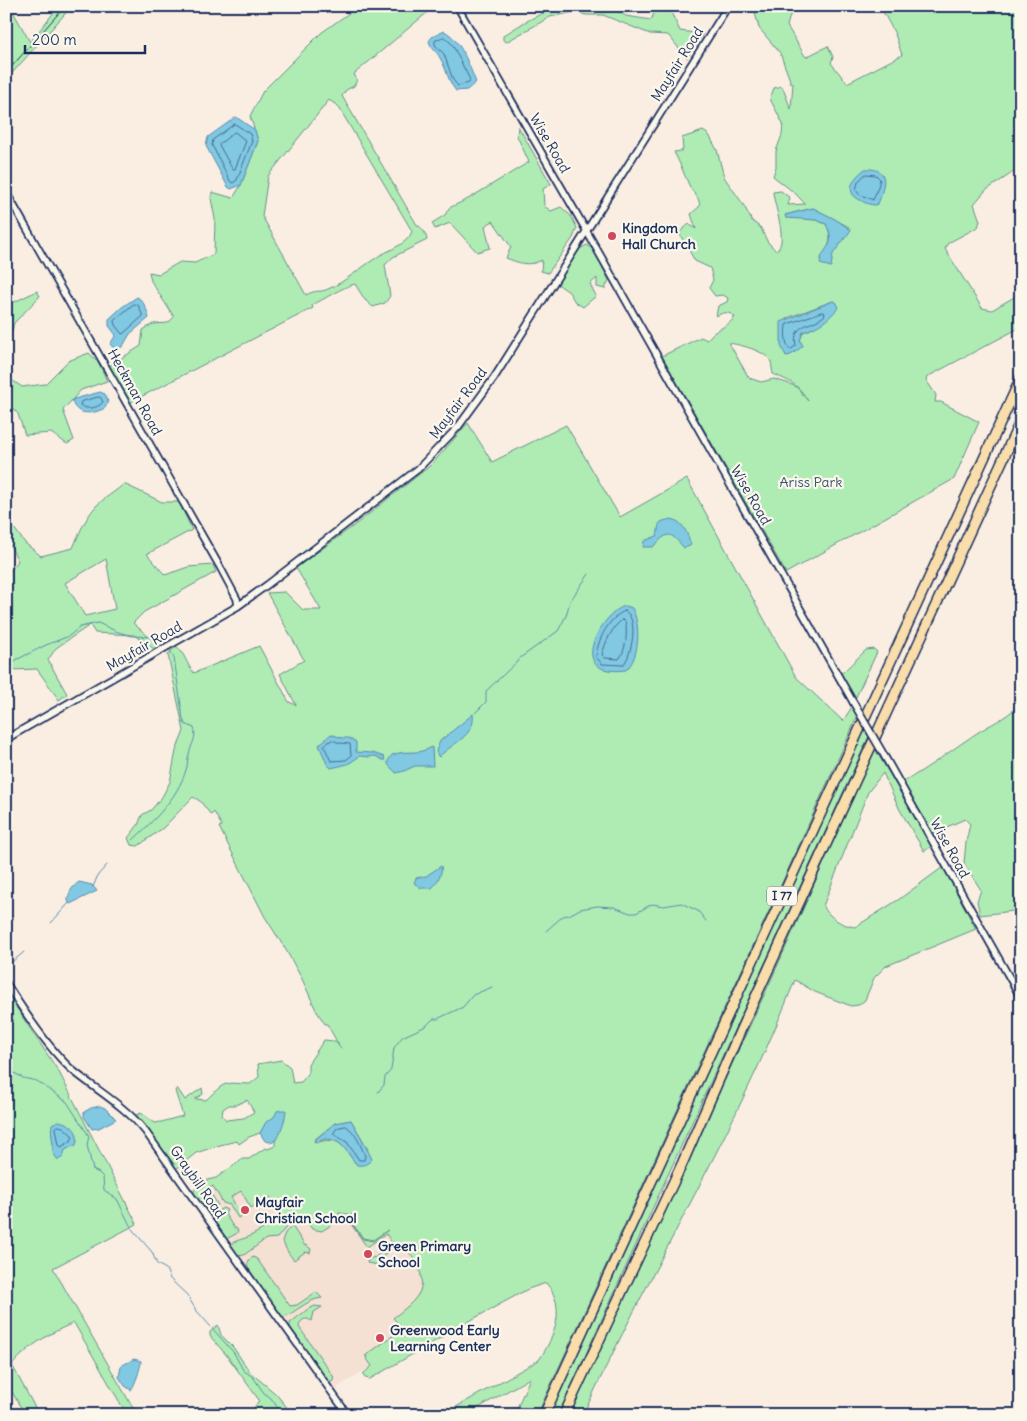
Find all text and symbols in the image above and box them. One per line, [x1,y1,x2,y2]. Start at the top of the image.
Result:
scale bar [25,22,145,54]
street label: Mayfair Road [647,23,707,105]
text: 200 m [32,30,77,49]
street label: Wise Road [526,110,574,176]
place label: Kingdom Hall Church [622,219,696,253]
marker: Kingdom Hall Church [606,230,618,242]
street label: Heckman Road [104,346,166,438]
street label: Mayfair Road [425,364,491,442]
street label: Wise Road [727,462,775,528]
park label: Ariss Park [780,473,842,491]
street label: Mayfair Road [103,617,185,675]
street label: Wise Road [926,815,974,881]
road number: I 77 [767,886,797,906]
street label: Graybill Road [166,1142,230,1222]
place label: Mayfair Christian School [255,1193,357,1227]
marker: Mayfair Christian School [239,1204,251,1216]
place label: Green Primary School [378,1237,471,1271]
marker: Green Primary School [362,1248,374,1260]
place label: Greenwood Early Learning Center [390,1321,500,1355]
marker: Greenwood Early Learning Center [374,1332,386,1344]

